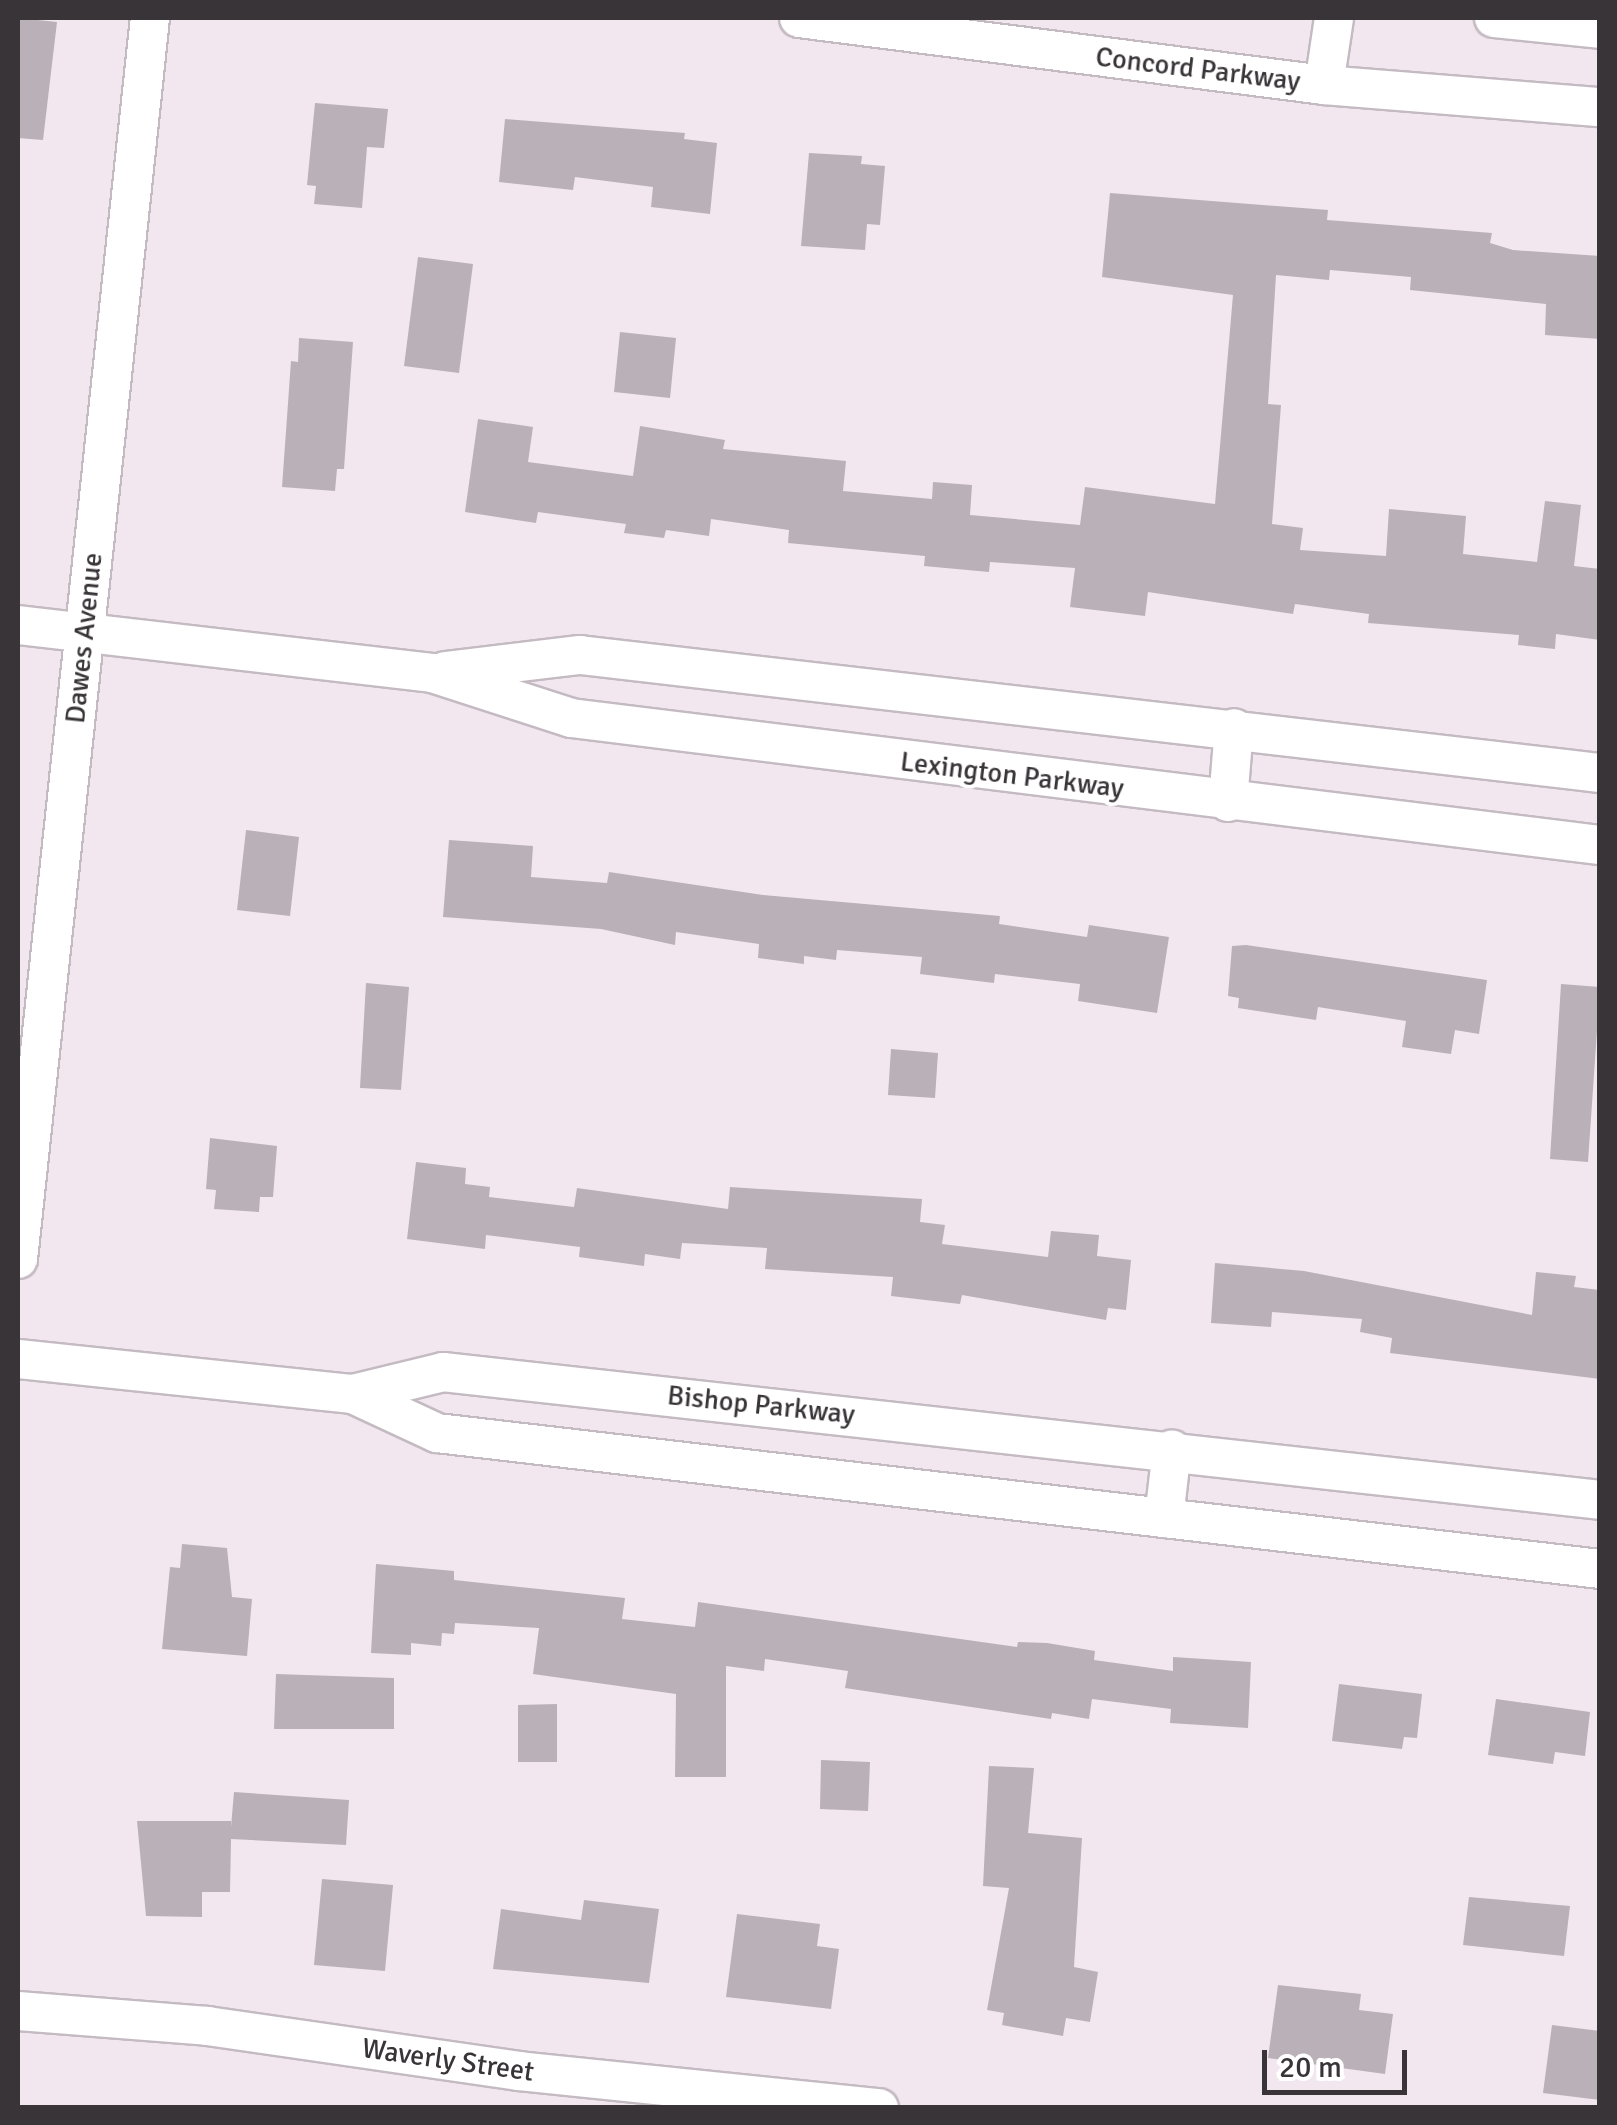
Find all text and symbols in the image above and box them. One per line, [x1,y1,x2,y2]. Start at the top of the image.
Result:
street label: Concord Parkway [1094,40,1302,98]
street label: Dawes Avenue [58,551,110,725]
street label: Lexington Parkway [898,745,1126,805]
street label: Bishop Parkway [666,1378,856,1432]
scale bar [1267,2030,1412,2092]
street label: Waverly Street [360,2031,536,2089]
text: 20 m [1279,2049,1342,2086]

